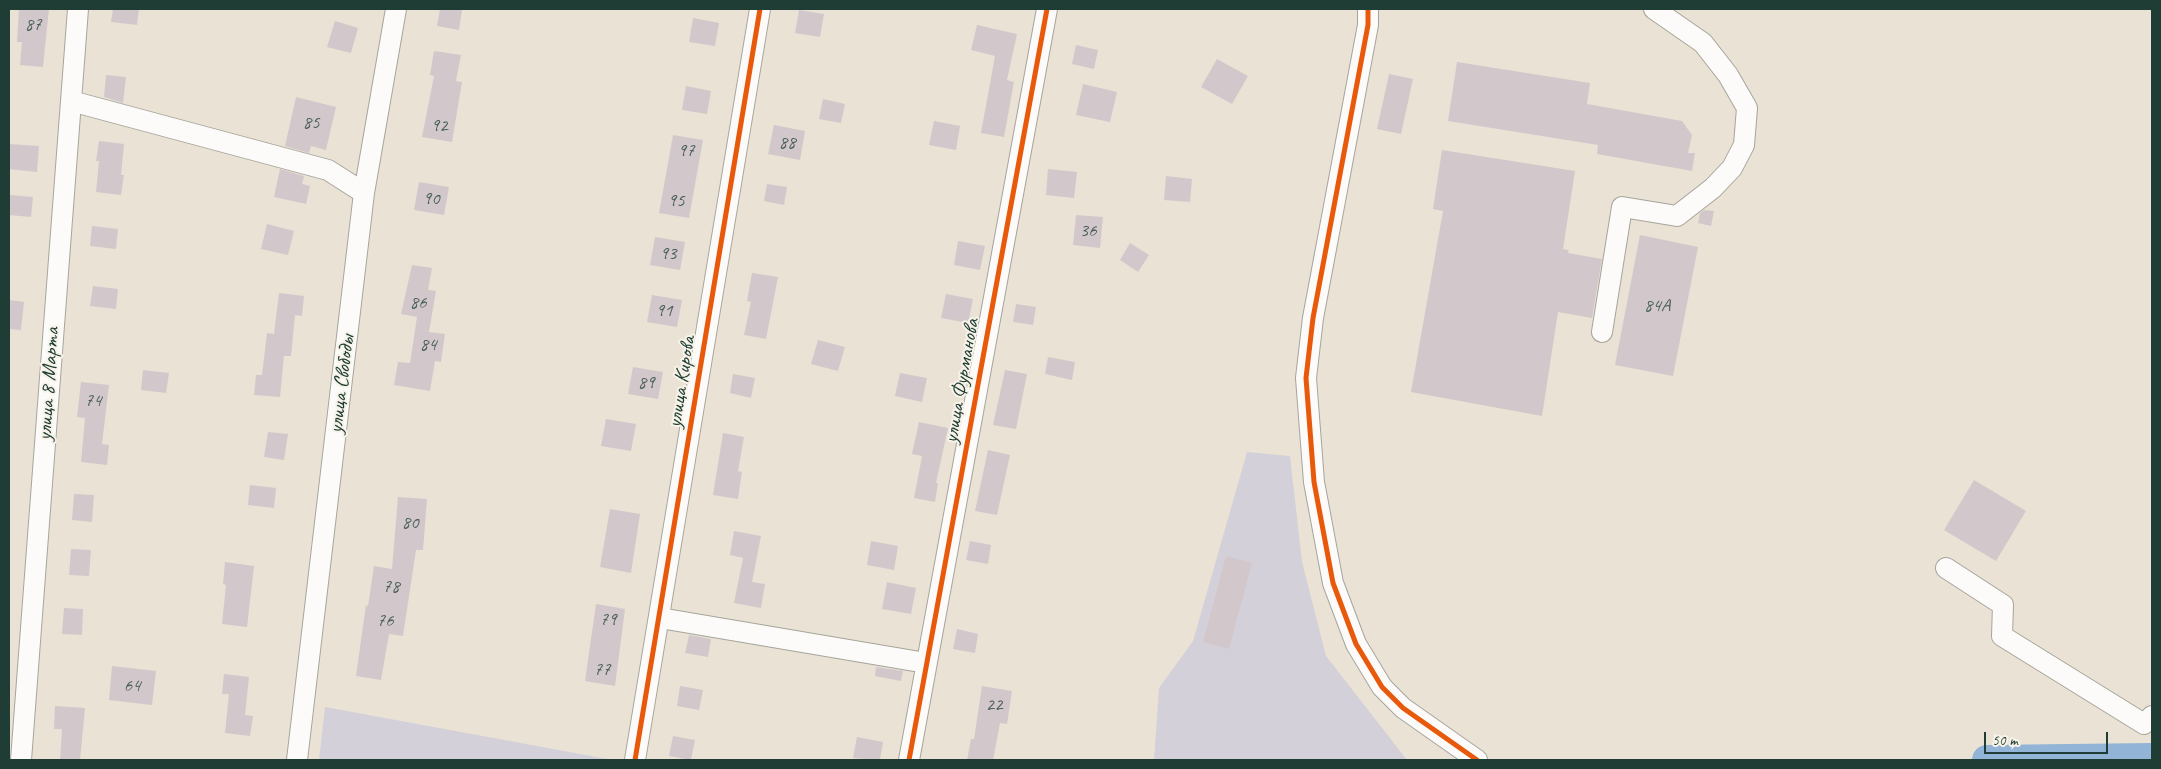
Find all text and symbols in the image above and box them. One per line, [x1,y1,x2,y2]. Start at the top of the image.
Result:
house number: 87 [24,14,42,36]
house number: 85 [302,112,320,134]
house number: 92 [430,115,448,137]
house number: 88 [778,132,796,154]
house number: 97 [677,140,695,162]
house number: 90 [422,188,440,210]
house number: 95 [667,190,685,212]
house number: 36 [1079,220,1097,242]
house number: 93 [659,243,677,265]
house number: 86 [409,292,427,314]
house number: 84А [1644,295,1670,317]
house number: 91 [655,300,673,322]
street label: улица Фурманова [939,317,985,445]
street label: улица 8 Марта [32,327,66,441]
street label: улица Свободы [323,333,361,435]
house number: 84 [419,334,437,356]
street label: улица Кирова [662,334,702,430]
house number: 89 [637,372,655,394]
house number: 74 [84,390,102,412]
house number: 80 [401,512,419,534]
house number: 78 [382,576,400,598]
house number: 79 [599,609,617,631]
house number: 76 [376,610,394,632]
house number: 77 [593,659,611,681]
house number: 64 [123,675,141,697]
house number: 22 [985,694,1003,716]
scale bar [1986,722,2110,754]
text: 50 m [1992,731,2018,750]

